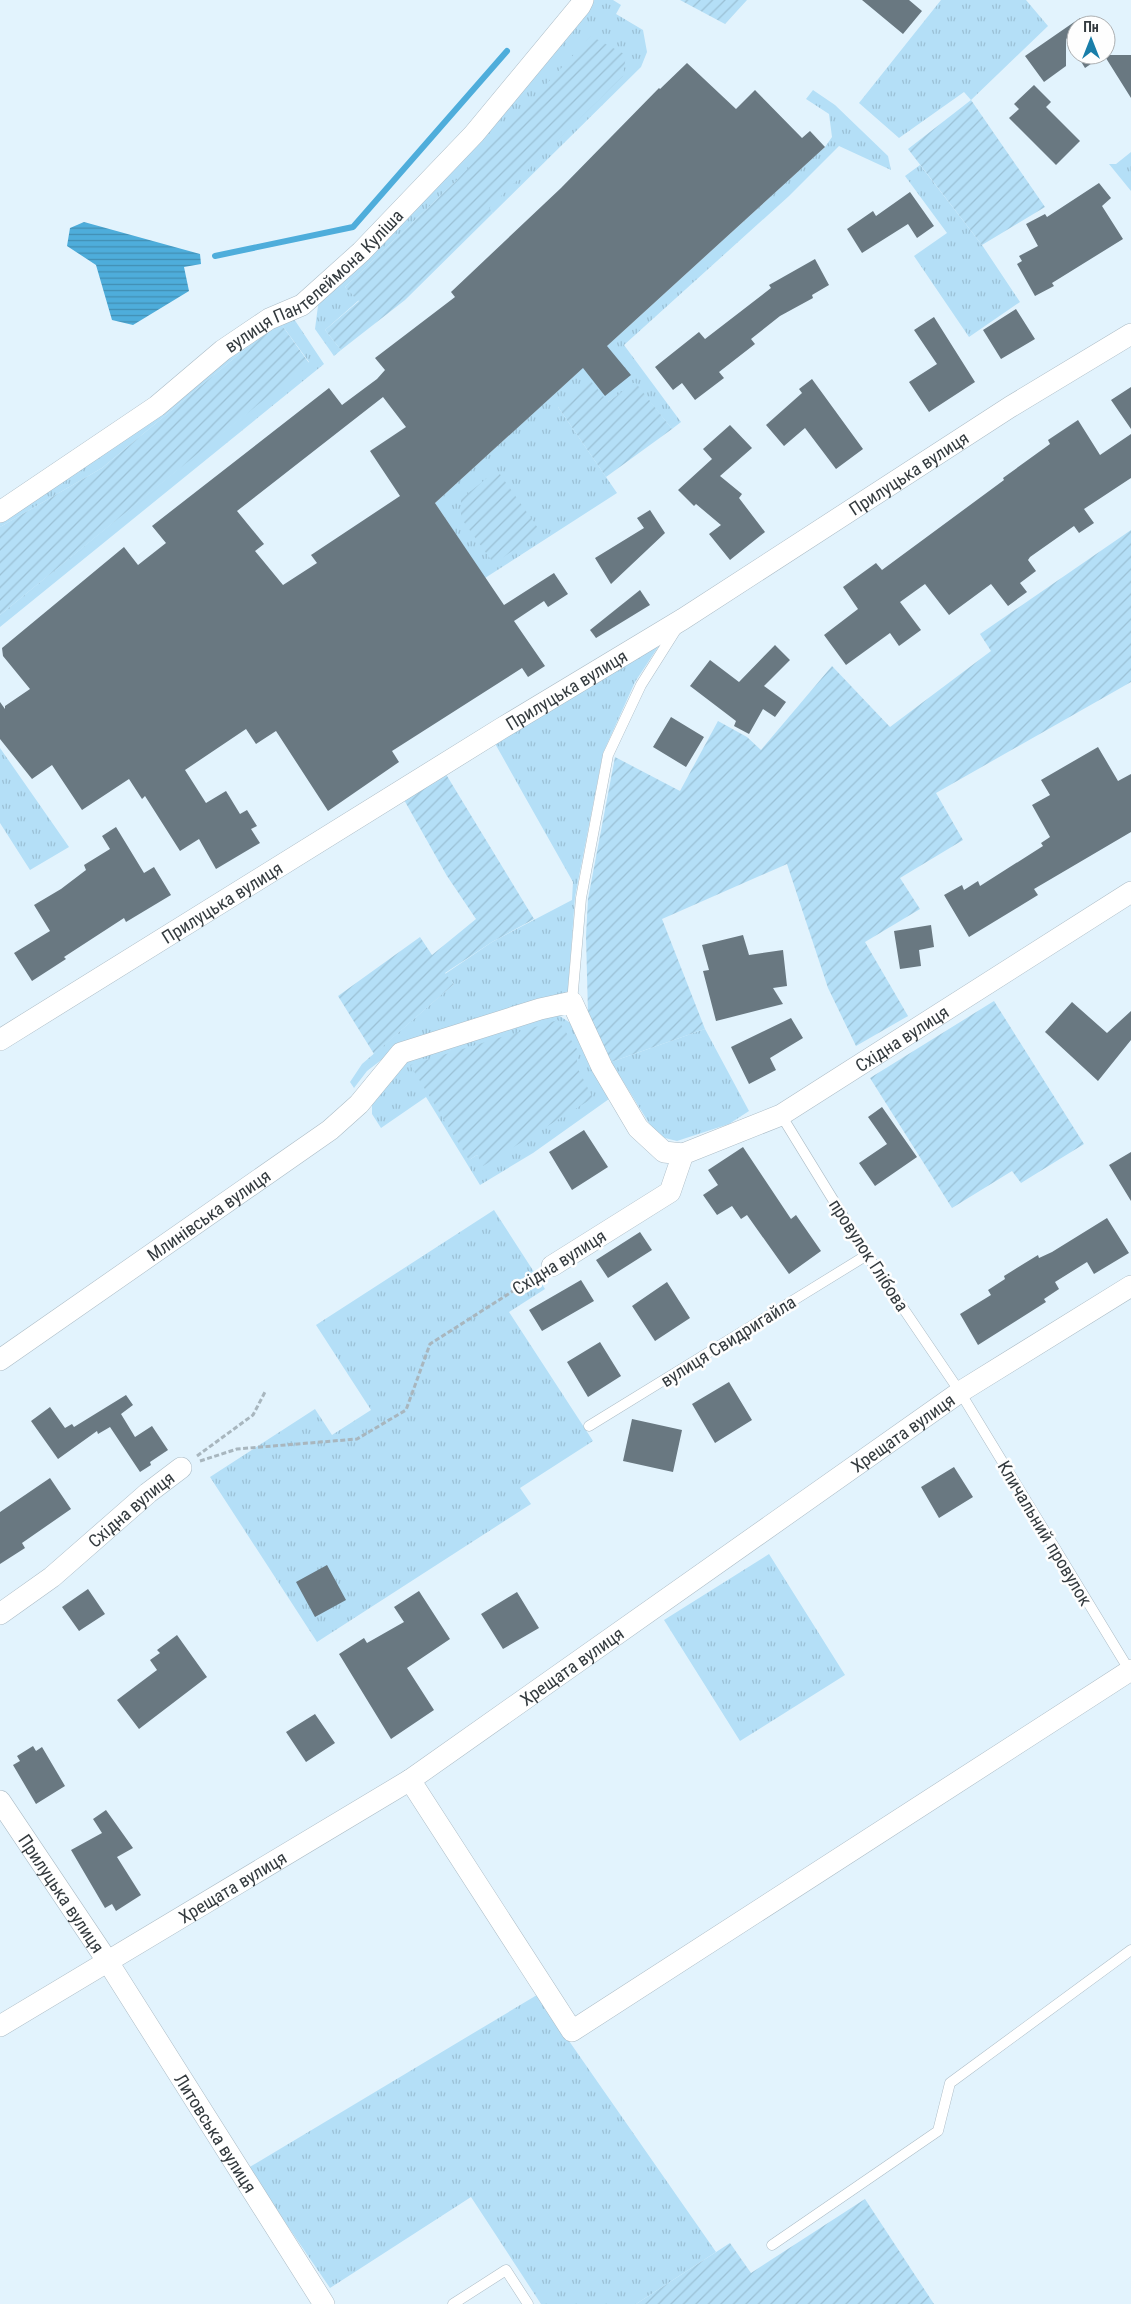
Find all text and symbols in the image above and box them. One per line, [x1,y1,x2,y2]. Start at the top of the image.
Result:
north arrow [1066,15,1116,65]
text: Пн [1083,19,1099,35]
street label: вулиця Пантелеймона Куліша [220,205,407,357]
street label: Прилуцька вулиця [845,426,972,519]
street label: Прилуцька вулиця [502,645,631,734]
street label: Прилуцька вулиця [157,857,286,948]
street label: Східна вулиця [851,1001,952,1076]
street label: Млинівська вулиця [143,1165,274,1265]
street label: провулок Глібова [825,1195,913,1315]
street label: Східна вулиця [508,1225,610,1299]
street label: вулиця Свидригайла [657,1291,799,1391]
street label: Хрещата вулиця [847,1389,958,1476]
street label: Кличальний провулок [993,1457,1097,1609]
street label: Східна вулиця [83,1467,178,1551]
street label: Хрещата вулиця [516,1622,627,1710]
street label: Прилуцька вулиця [15,1830,109,1956]
street label: Хрещата вулиця [175,1846,290,1927]
street label: Литовська вулиця [171,2069,261,2196]

